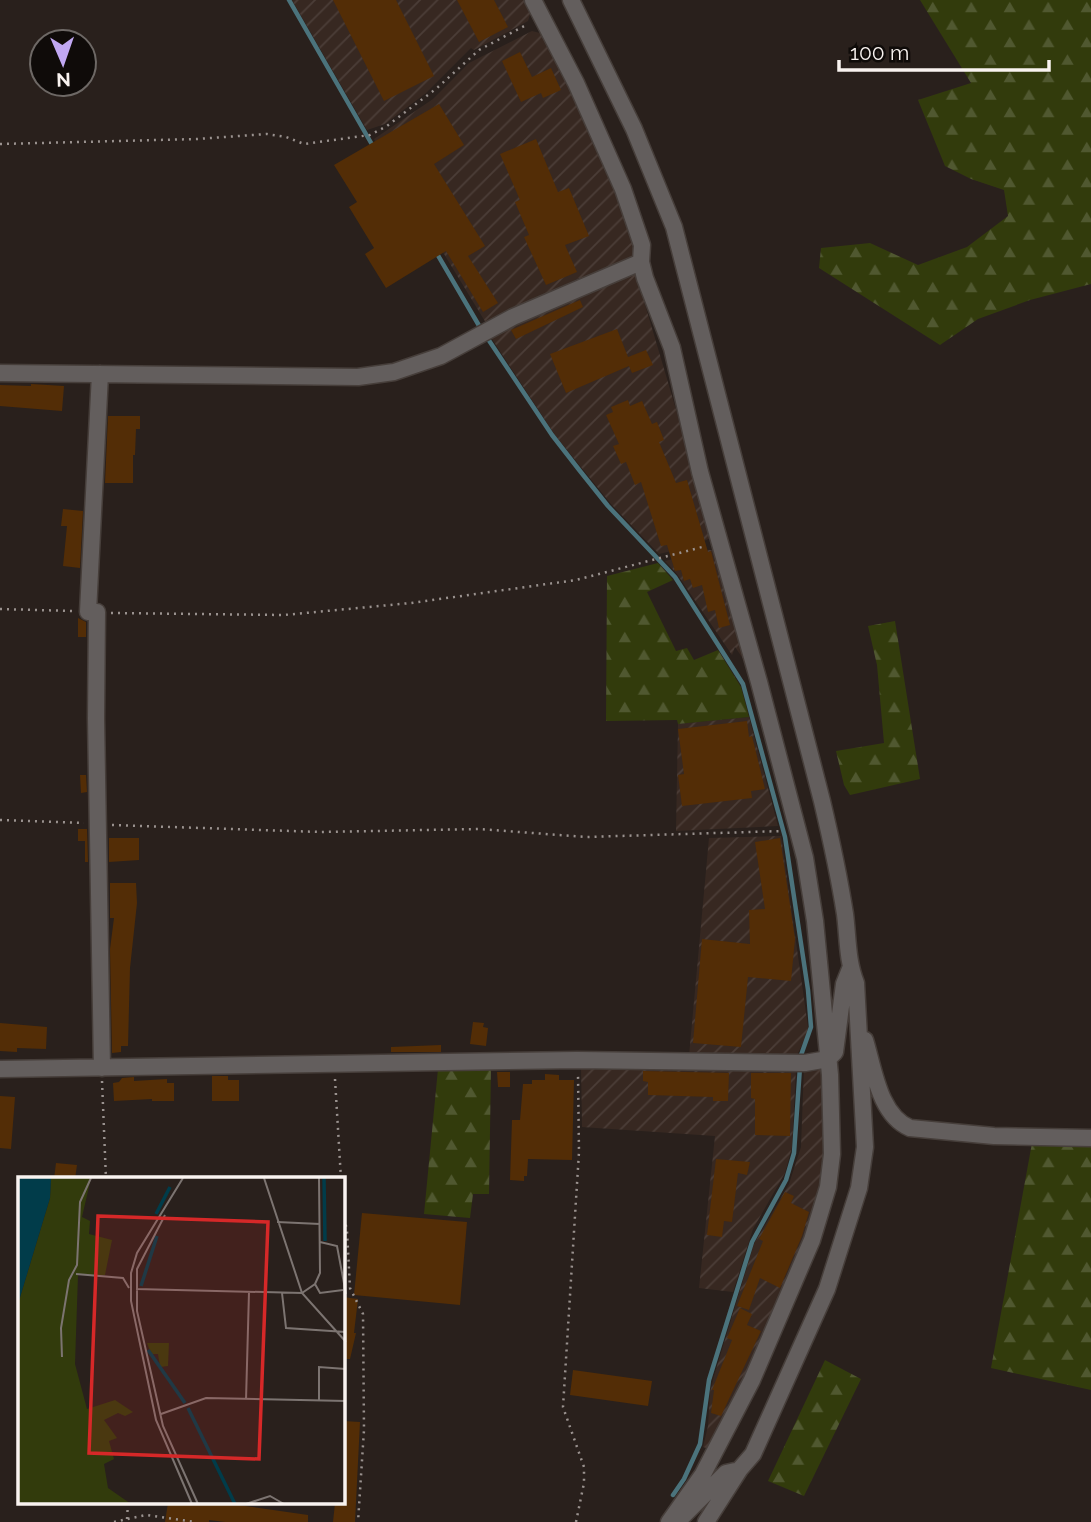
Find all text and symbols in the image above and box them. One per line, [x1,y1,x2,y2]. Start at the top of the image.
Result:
north arrow [28,28,98,98]
scale bar [839,28,1049,72]
text: 100 m [850,40,909,65]
text: N [56,69,71,91]
inset map [18,1177,345,1504]

